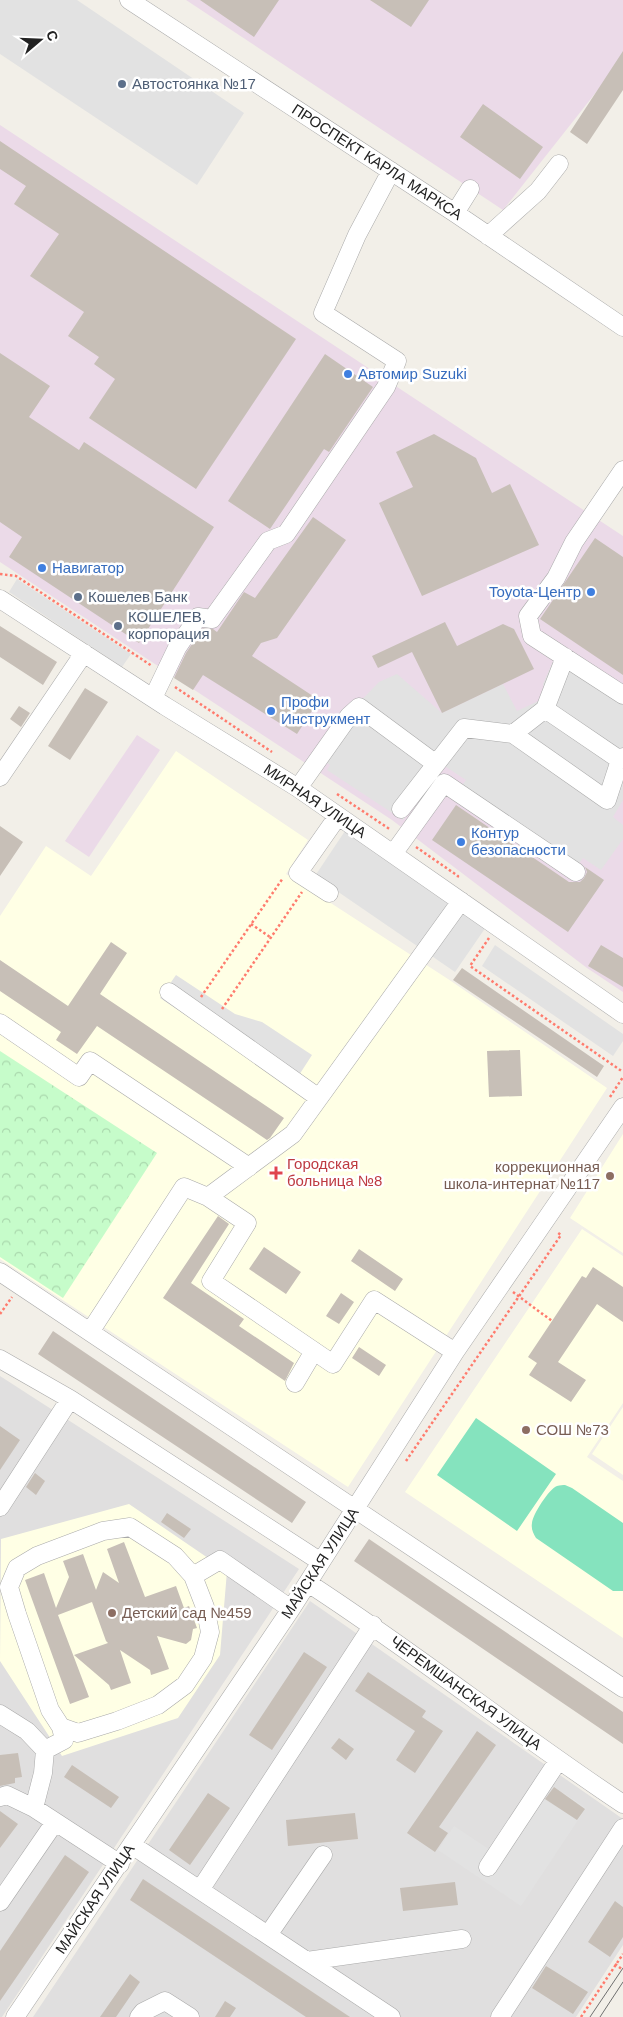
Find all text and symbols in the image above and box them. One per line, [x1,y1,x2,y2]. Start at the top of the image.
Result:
north arrow [15,15,65,65]
text: С [43,28,62,43]
place label: Автостоянка №17 [132,75,256,92]
marker: Автостоянка №17 [116,78,128,90]
street label: ПРОСПЕКТ КАРЛА МАРКСА [289,100,465,223]
place label: Автомир Suzuki [358,365,467,382]
marker: Автомир Suzuki [342,368,354,380]
place label: Навигатор [52,559,124,576]
marker: Навигатор [36,562,48,574]
place label: Toyota-Центр [489,583,581,600]
marker: Toyota-Центр [585,586,597,598]
place label: Кошелев Банк [88,588,188,605]
marker: Кошелев Банк [72,591,84,603]
place label: КОШЕЛЕВ, корпорация [128,608,210,642]
marker: КОШЕЛЕВ, корпорация [112,620,124,632]
place label: Профи Инструкмент [281,693,371,727]
marker: Профи Инструкмент [265,705,277,717]
street label: МИРНАЯ УЛИЦА [261,760,370,841]
place label: Контур безопасности [471,824,566,858]
marker: Контур безопасности [455,836,467,848]
place label: Городская больница №8 [287,1155,382,1189]
place label: коррекционная школа-интернат №117 [444,1158,600,1192]
marker: Городская больница №8 [269,1166,283,1180]
marker: коррекционная школа-интернат №117 [604,1170,616,1182]
place label: СОШ №73 [536,1421,609,1438]
marker: СОШ №73 [520,1424,532,1436]
street label: МАЙСКАЯ УЛИЦА [277,1504,362,1621]
place label: Детский сад №459 [122,1604,252,1621]
marker: Детский сад №459 [106,1607,118,1619]
street label: ЧЕРЕМШАНСКАЯ УЛИЦА [388,1632,545,1753]
street label: МАЙСКАЯ УЛИЦА [52,1841,138,1957]

